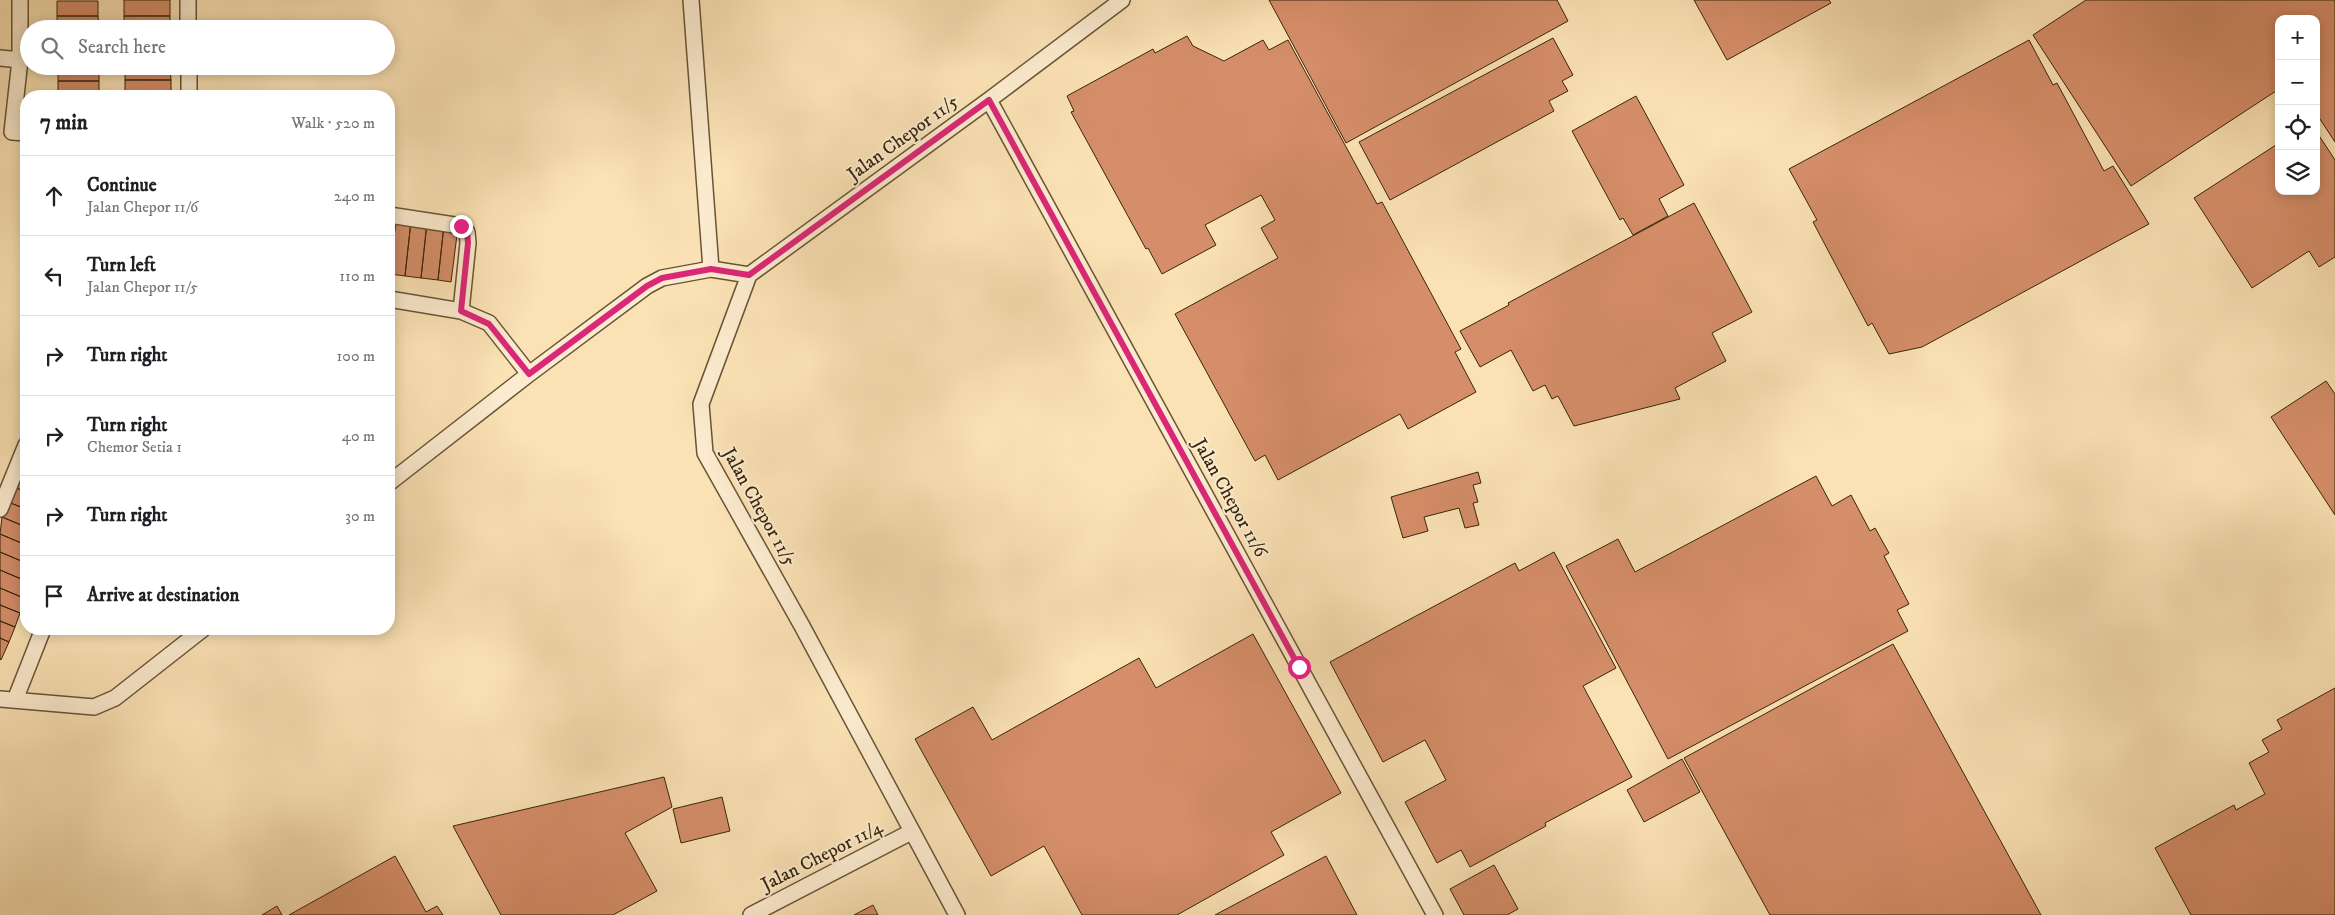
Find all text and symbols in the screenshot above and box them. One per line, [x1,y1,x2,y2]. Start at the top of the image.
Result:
map controls [2275,15,2320,195]
button: + [2275,15,2320,60]
search box [20,20,395,75]
icon: search [38,34,66,62]
text: Search here [78,36,166,59]
button: − [2275,60,2320,105]
street label: Jalan Chepor 11/5 [841,90,964,187]
button: locate [2275,105,2320,150]
text: 7 min [40,110,88,136]
text: Walk · 520 m [291,113,375,133]
button: layers [2275,150,2320,195]
text: Continue [87,174,157,197]
icon: ahead [40,182,68,210]
text: 240 m [334,186,375,206]
text: Jalan Chepor 11/6 [87,197,198,217]
route end [450,215,473,238]
text: Turn left [87,254,156,277]
icon: left [40,262,68,290]
text: 110 m [339,266,375,286]
text: Jalan Chepor 11/5 [87,277,198,297]
icon: right [40,342,68,370]
text: Turn right [87,344,167,367]
text: 100 m [337,346,375,366]
text: Turn right [87,414,167,437]
icon: right [40,422,68,450]
text: 40 m [342,426,375,446]
street label: Jalan Chepor 11/6 [1187,433,1273,562]
text: Chemor Setia 1 [87,437,182,457]
street label: Jalan Chepor 11/5 [716,442,801,571]
icon: right [40,502,68,530]
text: Turn right [87,504,167,527]
text: 30 m [345,506,375,526]
icon: arrive [40,582,68,610]
text: Arrive at destination [87,584,239,607]
route start [1288,656,1311,679]
street label: Jalan Chepor 11/4 [756,815,887,897]

